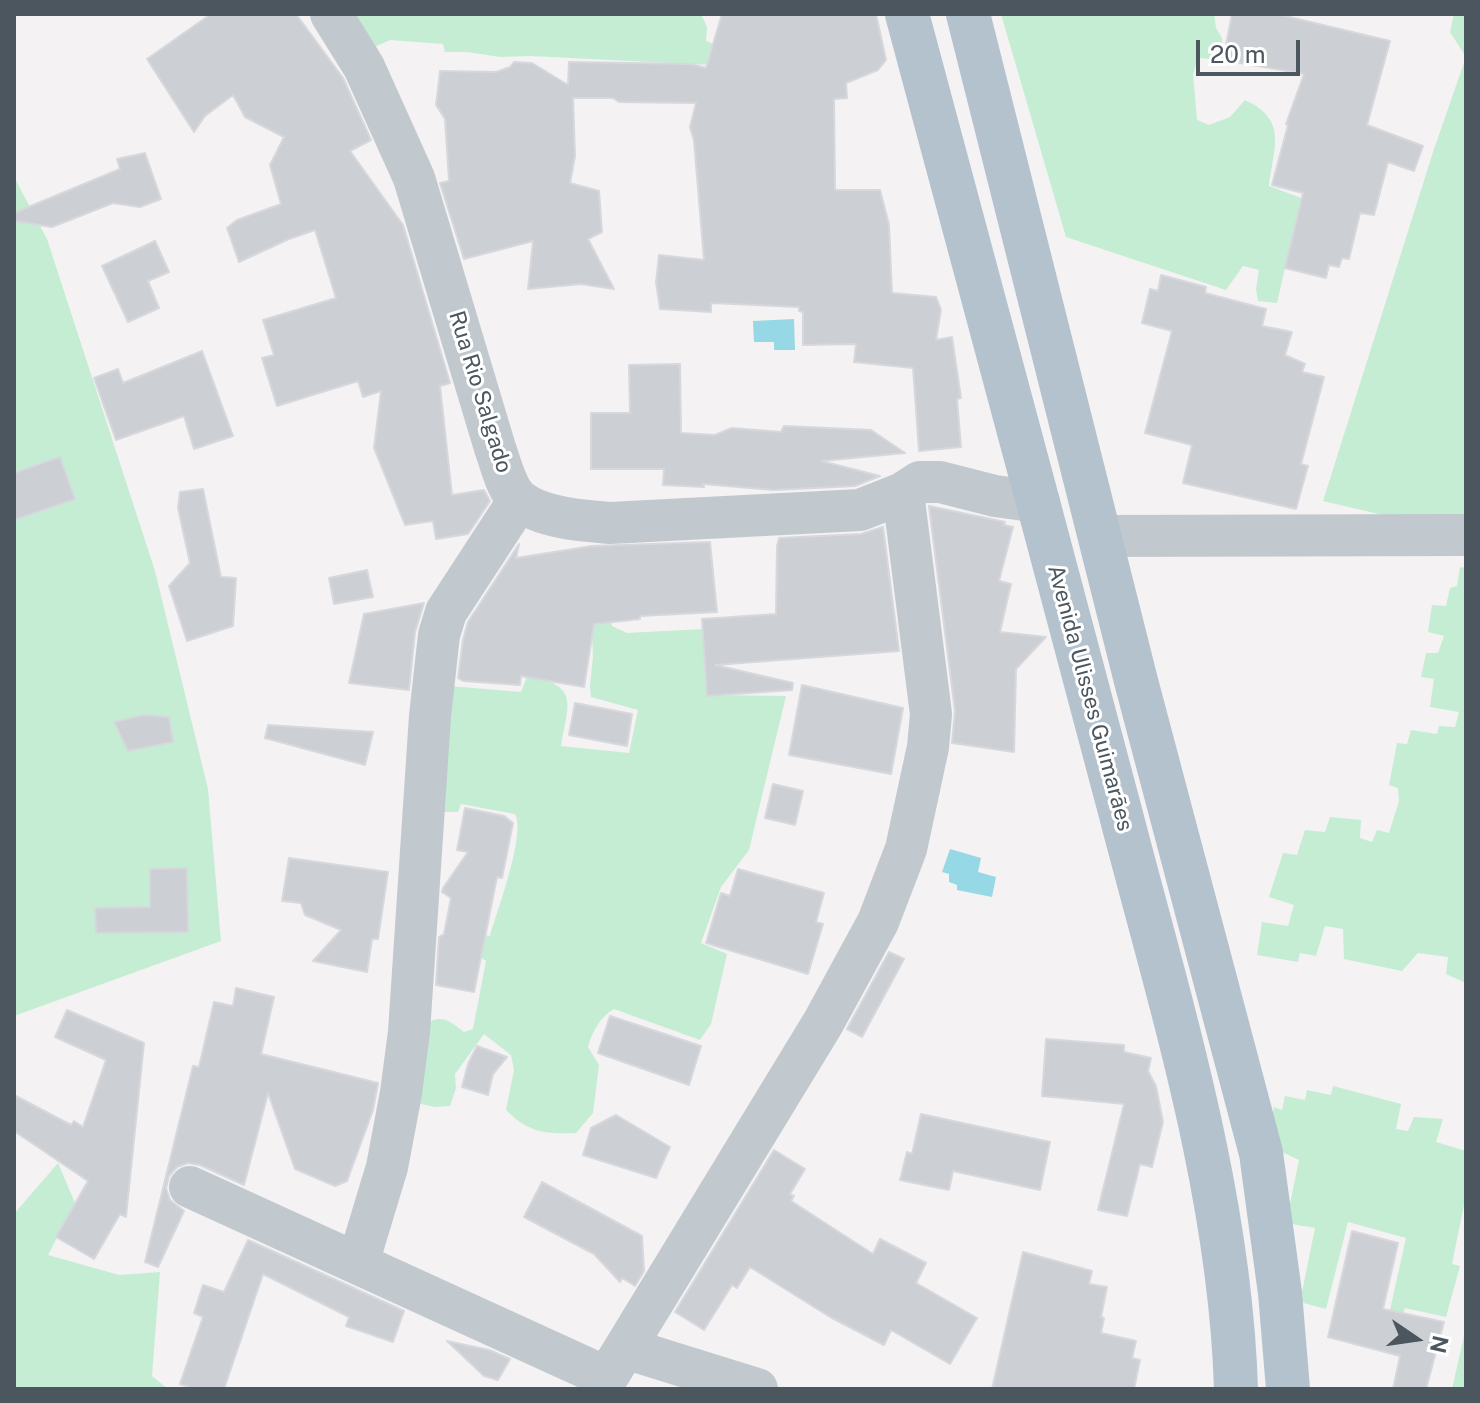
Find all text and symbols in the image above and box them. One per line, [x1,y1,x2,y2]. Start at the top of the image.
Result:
scale bar [1200,24,1304,74]
text: 20 m [1210,40,1266,68]
street label: Rua Rio Salgado [443,308,517,476]
street label: Avenida Ulisses Guimarães [1042,562,1138,834]
north arrow [1376,1299,1456,1379]
text: N [1425,1333,1454,1356]

